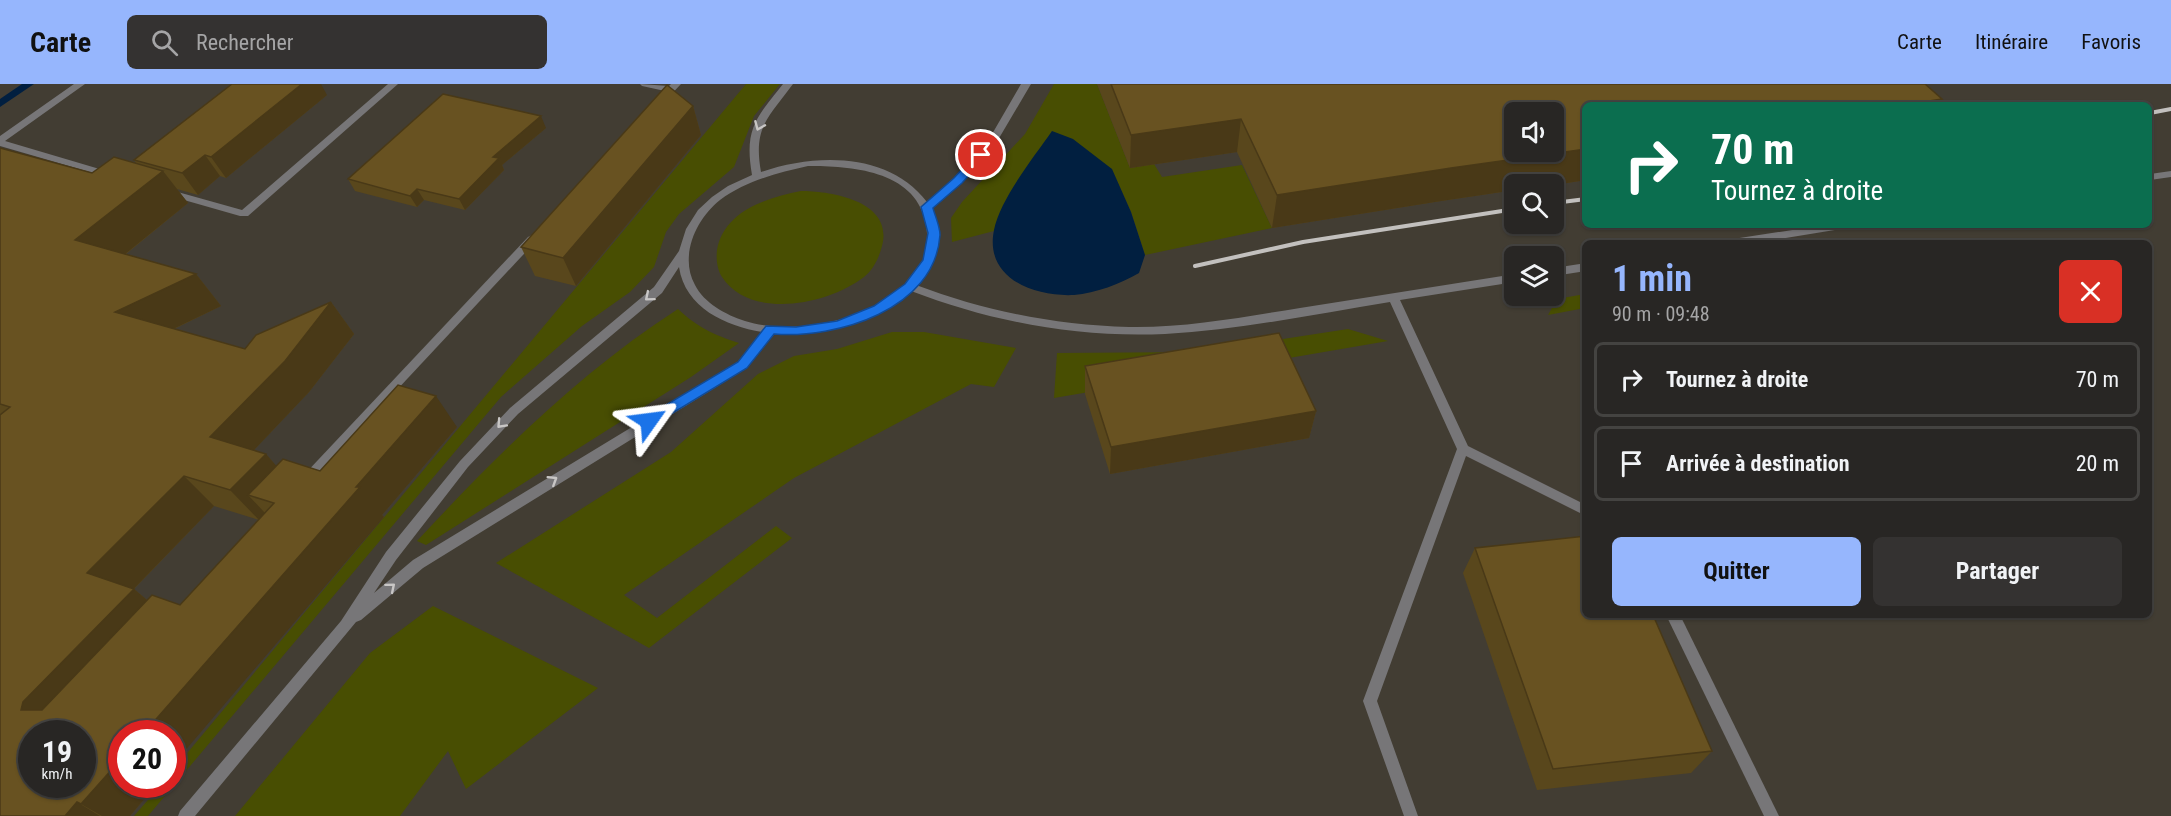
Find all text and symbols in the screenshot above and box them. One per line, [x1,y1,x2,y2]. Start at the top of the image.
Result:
search box [127,15,547,69]
text: Carte [30,26,91,59]
icon: search [148,26,181,59]
text: Rechercher [196,30,293,55]
text: Carte [1897,30,1942,54]
text: Itinéraire [1975,30,2048,54]
text: Favoris [2081,30,2141,54]
map controls [1504,102,1564,306]
button: sound [1504,102,1564,162]
one-way arrow [754,120,766,131]
text: 70 m [1711,125,1794,174]
icon: right [1612,126,1690,204]
pin [955,129,1006,180]
icon: arrive [964,138,997,171]
button: search [1504,174,1564,234]
text: Tournez à droite [1711,175,1883,207]
button: layers [1504,246,1564,306]
text: 1 min [1612,258,1692,300]
button: close [2059,260,2122,323]
one-way arrow [645,290,656,301]
text: 90 m · 09:48 [1612,302,1710,326]
icon: right [1615,363,1648,396]
text: Tournez à droite [1666,367,1808,392]
text: 70 m [2076,367,2119,392]
position arrow [617,389,681,453]
one-way arrow [497,418,508,428]
icon: arrive [1615,447,1648,480]
text: Arrivée à destination [1666,451,1850,476]
text: 20 m [2076,451,2119,476]
one-way arrow [547,476,557,488]
button: Quitter [1612,537,1861,606]
button: Partager [1873,537,2122,606]
one-way arrow [384,583,395,594]
speed limit sign: 20 [108,720,186,798]
text: 19 [42,734,72,769]
text: km/h [42,765,72,783]

